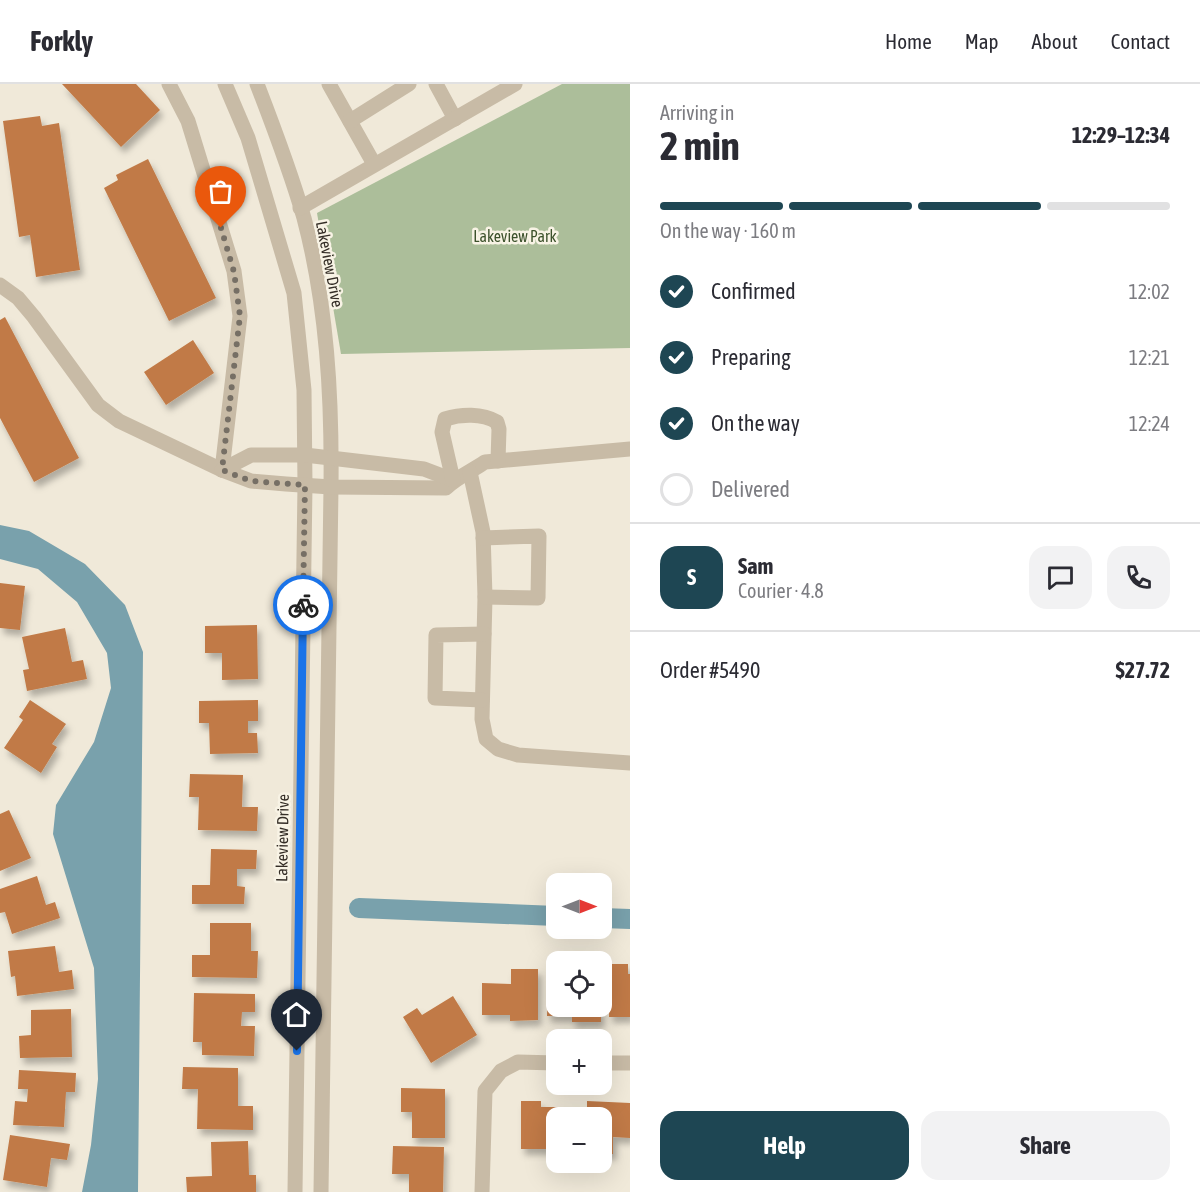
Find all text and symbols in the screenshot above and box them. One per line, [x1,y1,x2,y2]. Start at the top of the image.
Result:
text: Forkly [30,25,93,57]
text: Home [885,29,932,53]
text: Map [965,29,999,53]
text: About [1032,29,1078,53]
text: Contact [1111,29,1170,53]
text: Arriving in [660,101,734,124]
text: 12:29–12:34 [1072,122,1170,148]
text: 2 min [660,124,740,168]
pin [195,166,246,228]
icon: bag [204,175,237,208]
street label: Lakeview Drive [313,219,347,309]
text: On the way · 160 m [660,219,796,242]
park label: Lakeview Park [473,227,557,245]
icon: check [660,275,693,308]
text: Confirmed [711,278,796,304]
text: 12:02 [1128,280,1170,303]
icon: check [660,341,693,374]
text: Preparing [711,344,791,370]
text: 12:21 [1129,346,1170,369]
icon: check [660,407,693,440]
text: On the way [711,410,800,436]
text: 12:24 [1129,412,1170,435]
text: Delivered [711,476,790,502]
button: chat [1029,546,1092,609]
button: phone [1107,546,1170,609]
text: Sam [738,553,773,579]
text: S [687,564,696,590]
courier [273,575,333,635]
text: Courier · 4.8 [738,579,824,602]
icon: bike [287,589,320,622]
text: Order #5490 [660,657,760,683]
text: $27.72 [1115,657,1170,683]
street label: Lakeview Drive [272,794,292,882]
north arrow [546,873,612,939]
map controls [546,873,612,1173]
button: locate [546,951,612,1017]
pin [271,989,322,1051]
icon: home [280,998,313,1031]
button: + [546,1029,612,1095]
button: − [546,1107,612,1173]
button: Help [660,1111,909,1180]
button: Share [921,1111,1170,1180]

